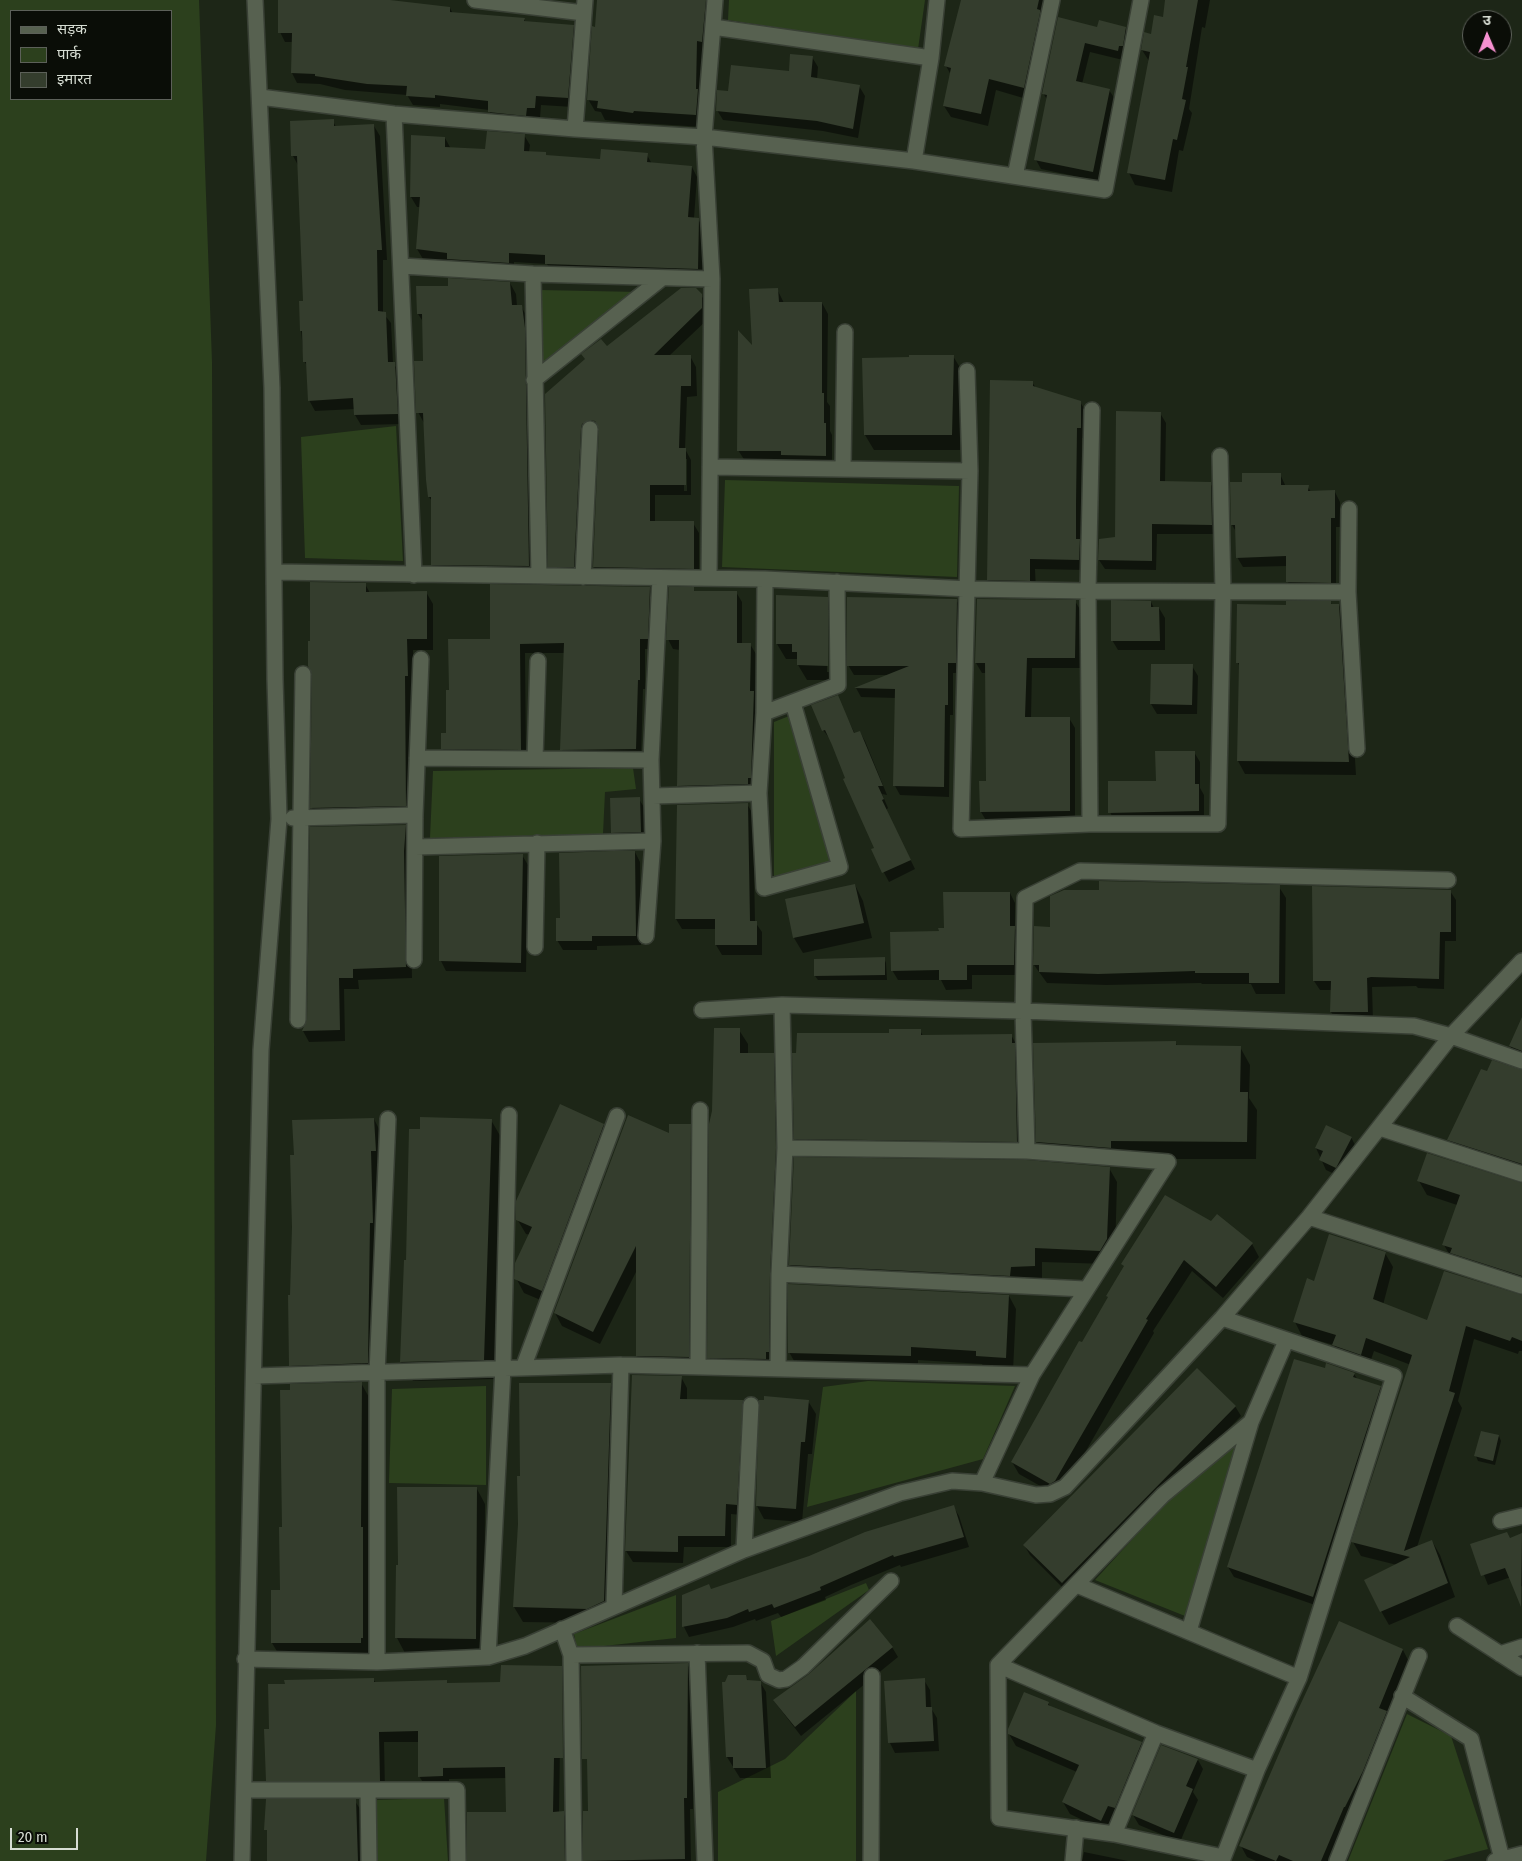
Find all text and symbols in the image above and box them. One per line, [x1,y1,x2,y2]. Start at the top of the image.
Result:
legend [10,10,172,100]
north arrow [1462,10,1512,60]
text: उ [1482,12,1491,29]
text: सड़क [57,20,87,38]
text: पार्क [57,45,81,63]
text: इमारत [57,70,92,88]
scale bar [12,1818,80,1850]
text: 20 m [18,1828,48,1846]

